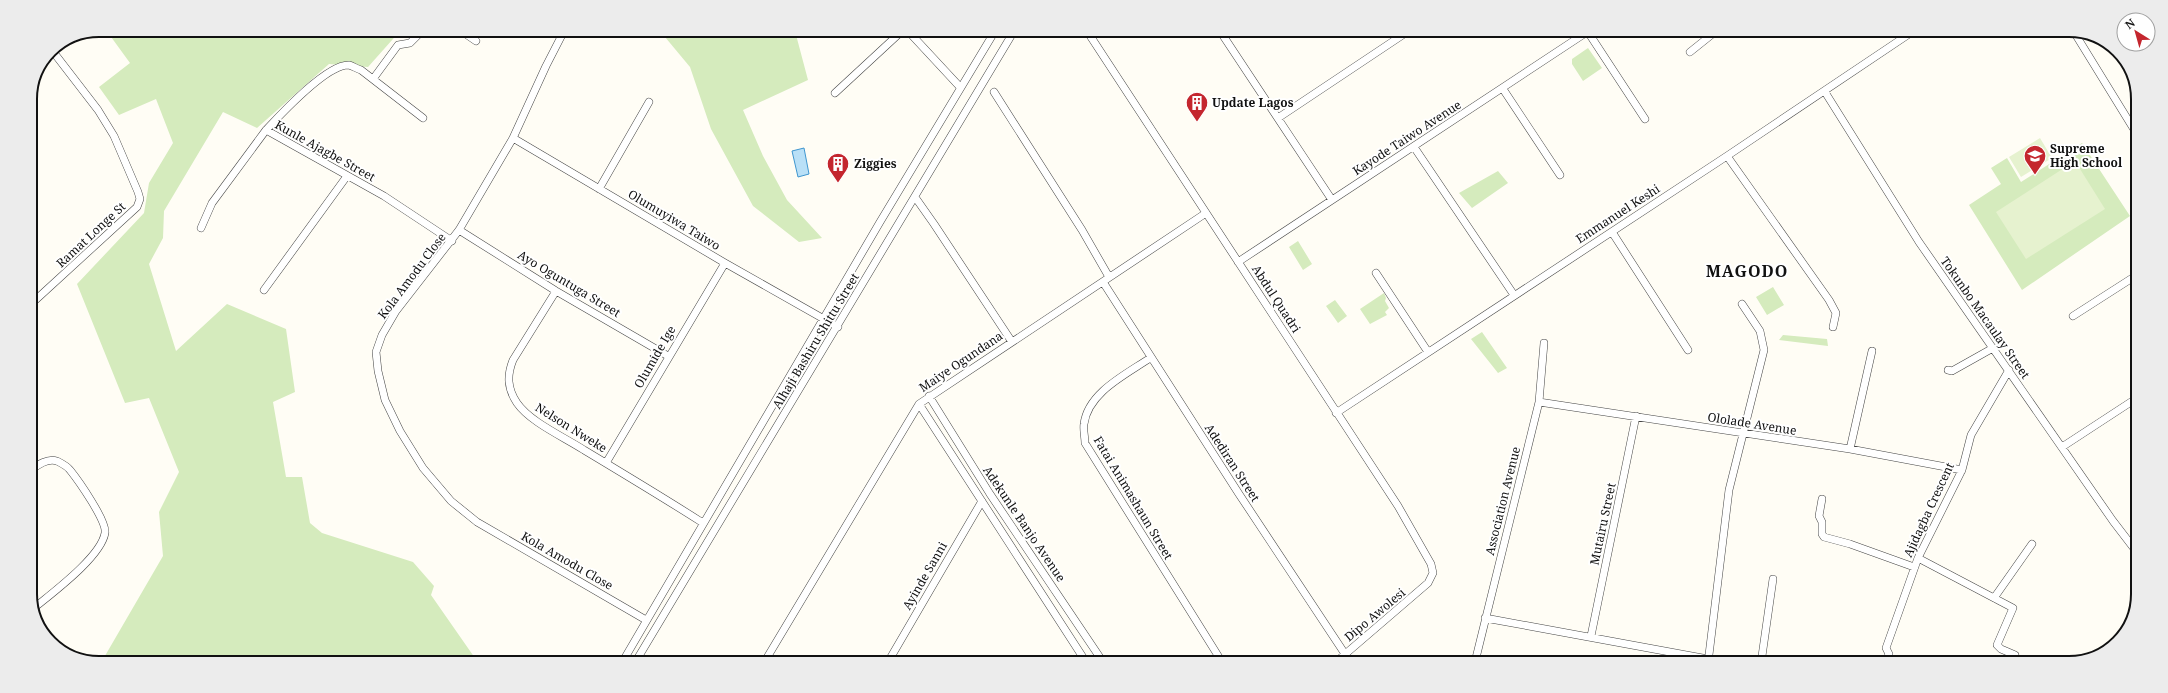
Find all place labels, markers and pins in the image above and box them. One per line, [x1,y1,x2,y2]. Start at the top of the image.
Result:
building icon: Update Lagos [1184,90,1210,123]
place label: Update Lagos [1212,94,1294,111]
place label: Supreme High School [2050,140,2123,171]
school or university icon: Supreme High School [2022,143,2048,176]
building icon: Ziggies [825,151,851,184]
place label: Ziggies [854,155,897,172]

